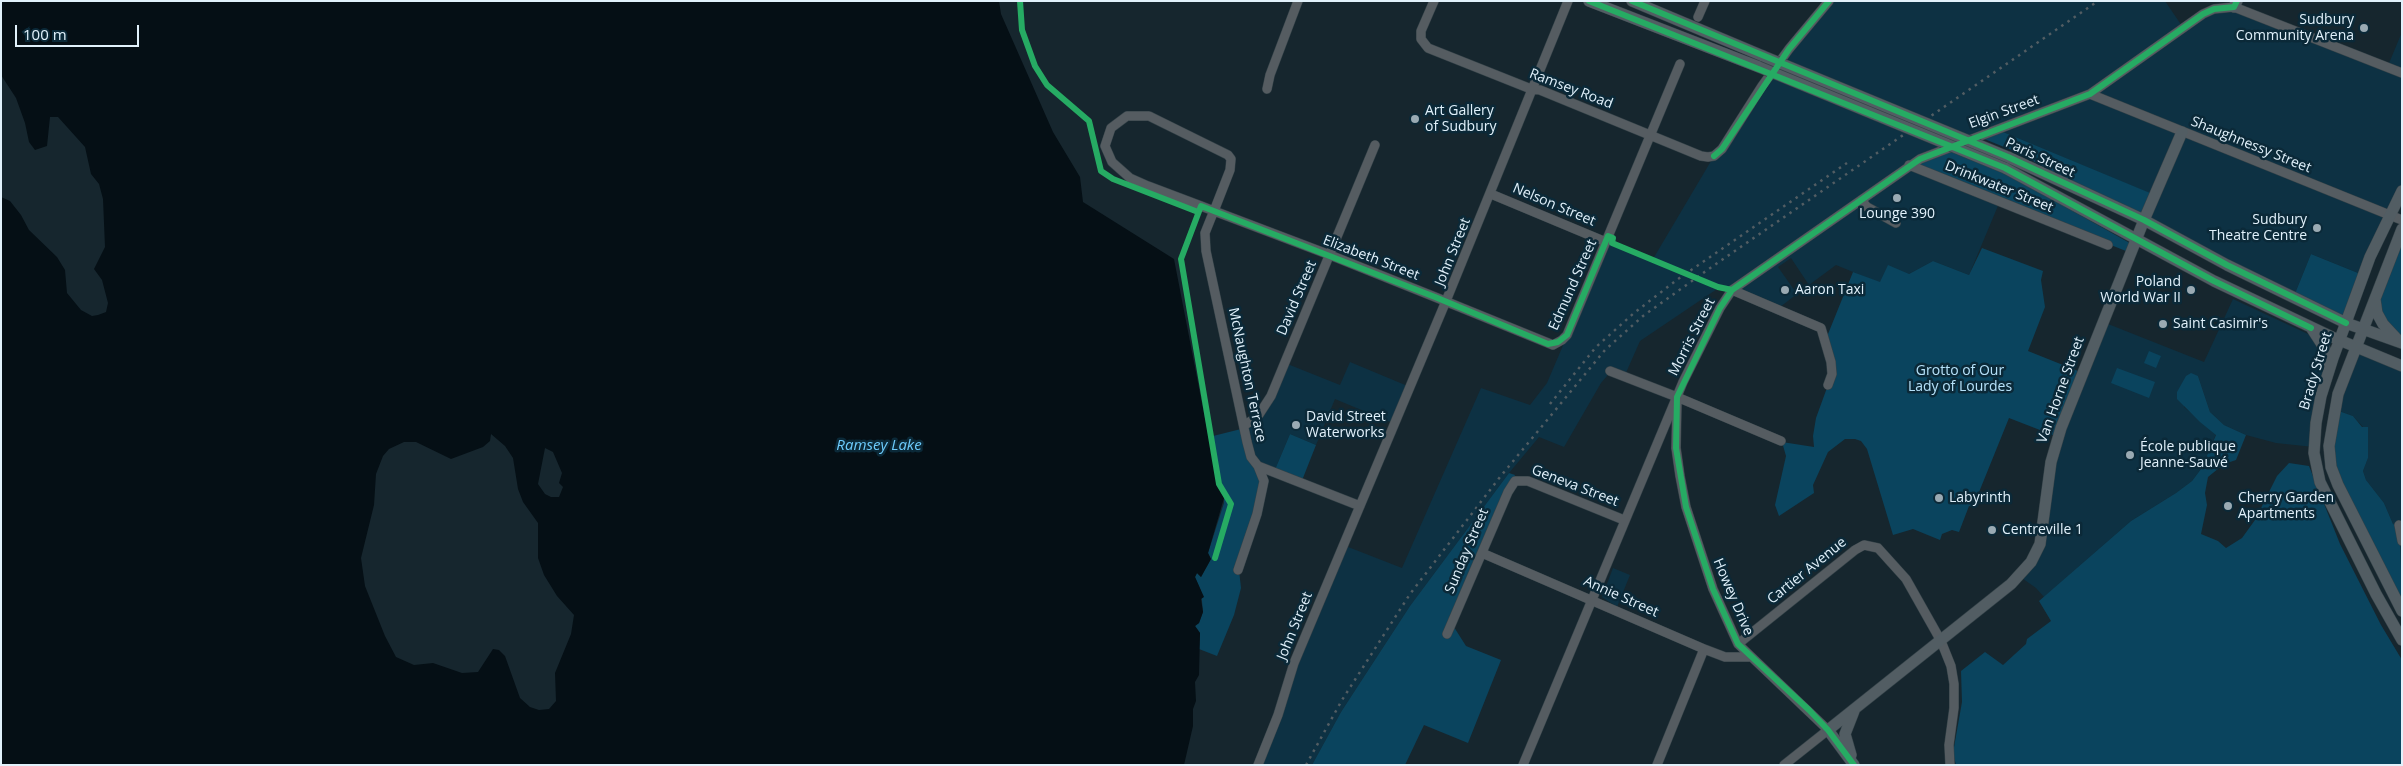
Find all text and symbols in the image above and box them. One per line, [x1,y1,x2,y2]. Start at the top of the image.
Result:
place label: Sudbury Community Arena [2236,12,2354,44]
scale bar [18,15,141,47]
marker: Sudbury Community Arena [2358,22,2370,34]
text: 100 m [23,24,67,44]
street label: Ramsey Road [1527,65,1615,113]
street label: Elgin Street [1966,91,2042,133]
place label: Art Gallery of Sudbury [1425,103,1496,136]
marker: Art Gallery of Sudbury [1409,113,1421,125]
street label: Shaughnessy Street [2188,113,2314,177]
street label: Paris Street [2003,135,2077,181]
street label: Drinkwater Street [1942,158,2056,216]
street label: Nelson Street [1510,180,1598,230]
marker: Lounge 390 [1891,192,1903,204]
place label: Lounge 390 [1859,206,1935,222]
place label: Sudbury Theatre Centre [2209,212,2307,244]
street label: John Street [1432,215,1474,289]
marker: Sudbury Theatre Centre [2311,222,2323,234]
street label: Elizabeth Street [1320,232,1422,284]
street label: Edmund Street [1545,237,1601,333]
street label: David Street [1274,258,1320,338]
place label: Poland World War II [2100,274,2181,306]
place label: Aaron Taxi [1795,282,1864,298]
marker: Aaron Taxi [1779,284,1791,296]
marker: Poland World War II [2185,284,2197,296]
street label: Morris Street [1665,295,1719,379]
street label: McNaughton Terrace [1225,306,1269,444]
place label: Saint Casimir's [2173,316,2268,332]
marker: Saint Casimir's [2157,318,2169,330]
street label: Brady Street [2296,330,2336,412]
street label: Van Horne Street [2034,335,2088,445]
park label: Grotto of Our Lady of Lourdes [1908,363,2012,396]
place label: David Street Waterworks [1306,409,1386,442]
marker: David Street Waterworks [1290,419,1302,431]
water label: Ramsey Lake [836,437,922,455]
place label: École publique Jeanne-Sauvé [2140,439,2236,472]
marker: École publique Jeanne-Sauvé [2124,449,2136,461]
street label: Geneva Street [1529,462,1621,510]
place label: Labyrinth [1949,490,2011,506]
place label: Cherry Garden Apartments [2238,490,2334,522]
marker: Labyrinth [1933,492,1945,504]
marker: Cherry Garden Apartments [2222,500,2234,512]
street label: Sunday Street [1442,506,1492,596]
place label: Centreville 1 [2002,522,2083,538]
marker: Centreville 1 [1986,524,1998,536]
street label: Cartier Avenue [1764,534,1850,608]
street label: Howey Drive [1709,556,1757,638]
street label: Annie Street [1581,573,1661,621]
street label: John Street [1274,589,1316,663]

